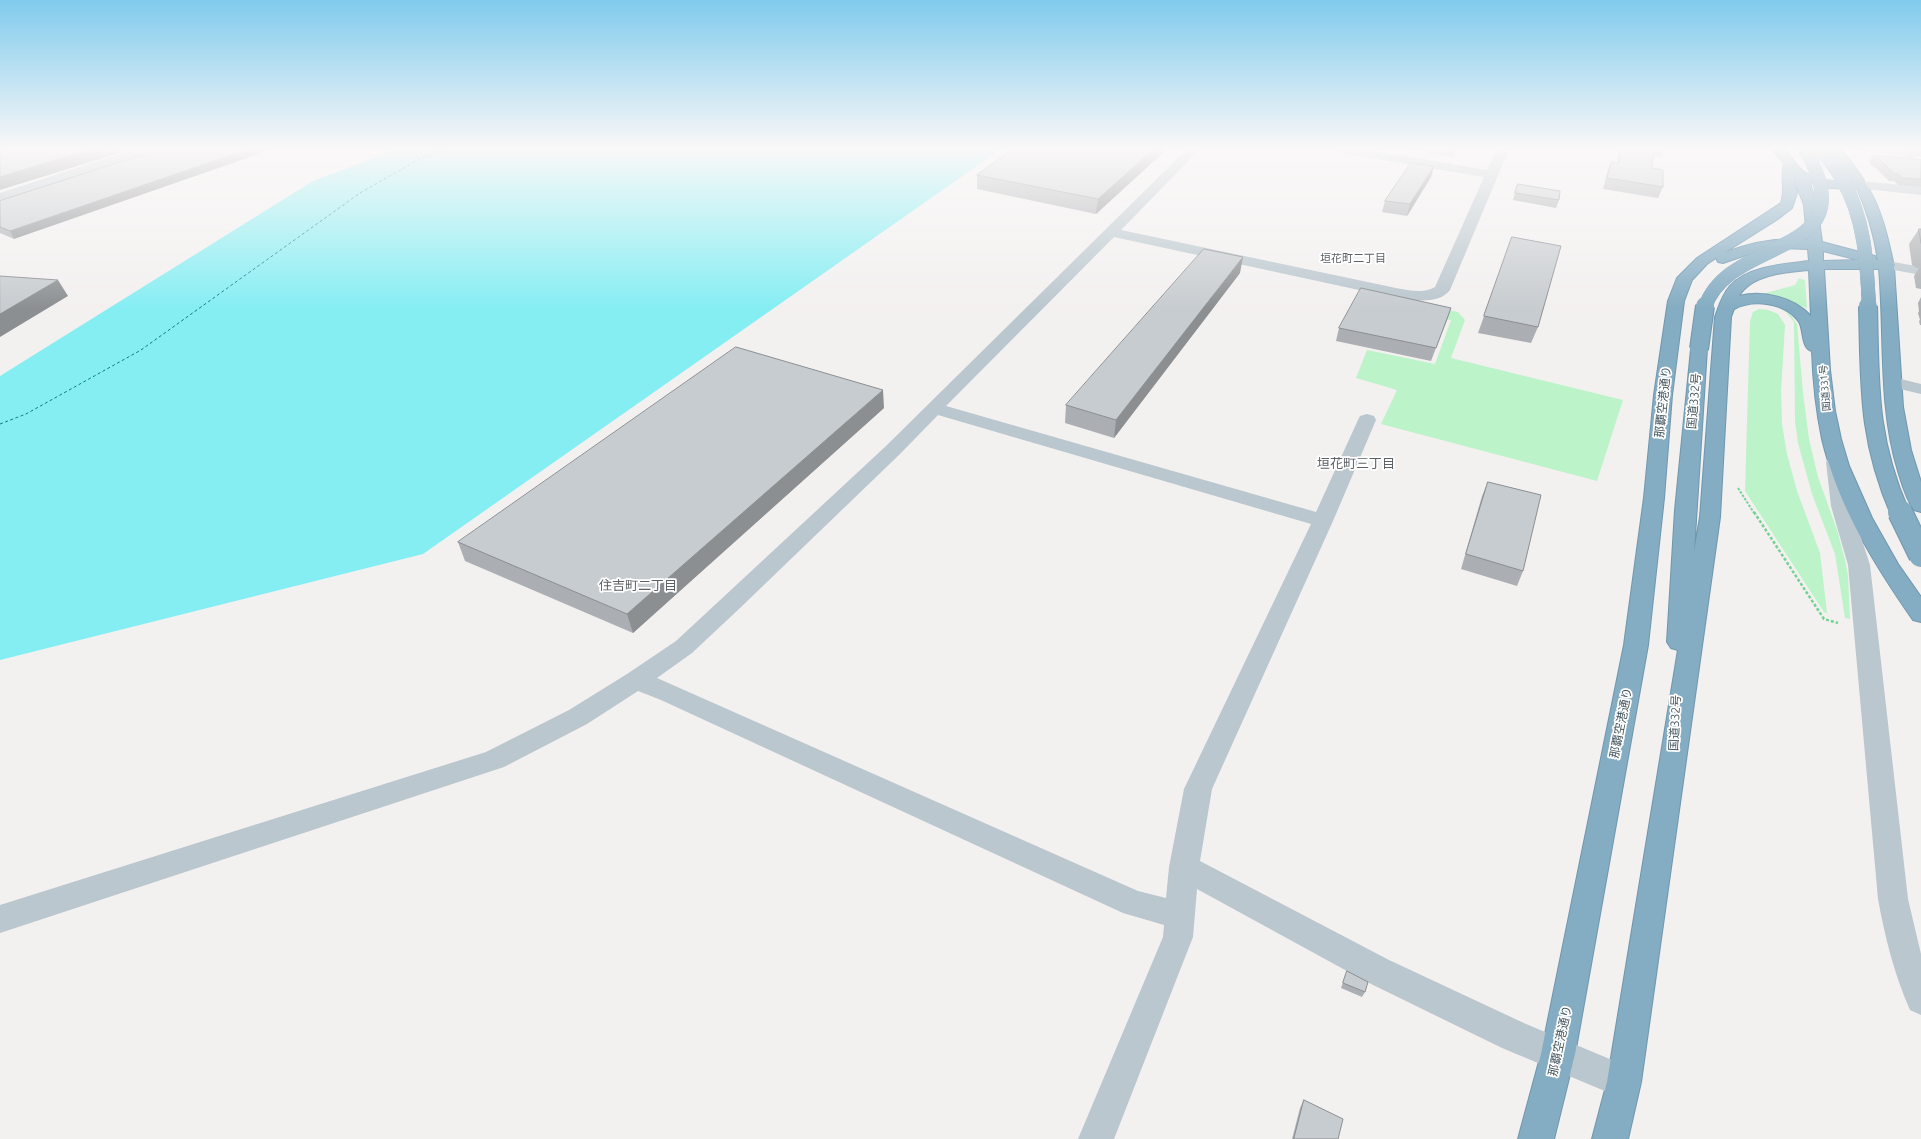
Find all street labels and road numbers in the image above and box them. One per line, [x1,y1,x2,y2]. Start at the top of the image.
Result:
street label: 国道331号 [1817,364,1833,412]
street label: 那覇空港通り [1652,365,1674,439]
street label: 国道332号 [1684,372,1704,430]
street label: 那覇空港通り [1607,686,1635,760]
street label: 国道332号 [1666,695,1684,751]
street label: 那覇空港通り [1545,1004,1575,1078]

